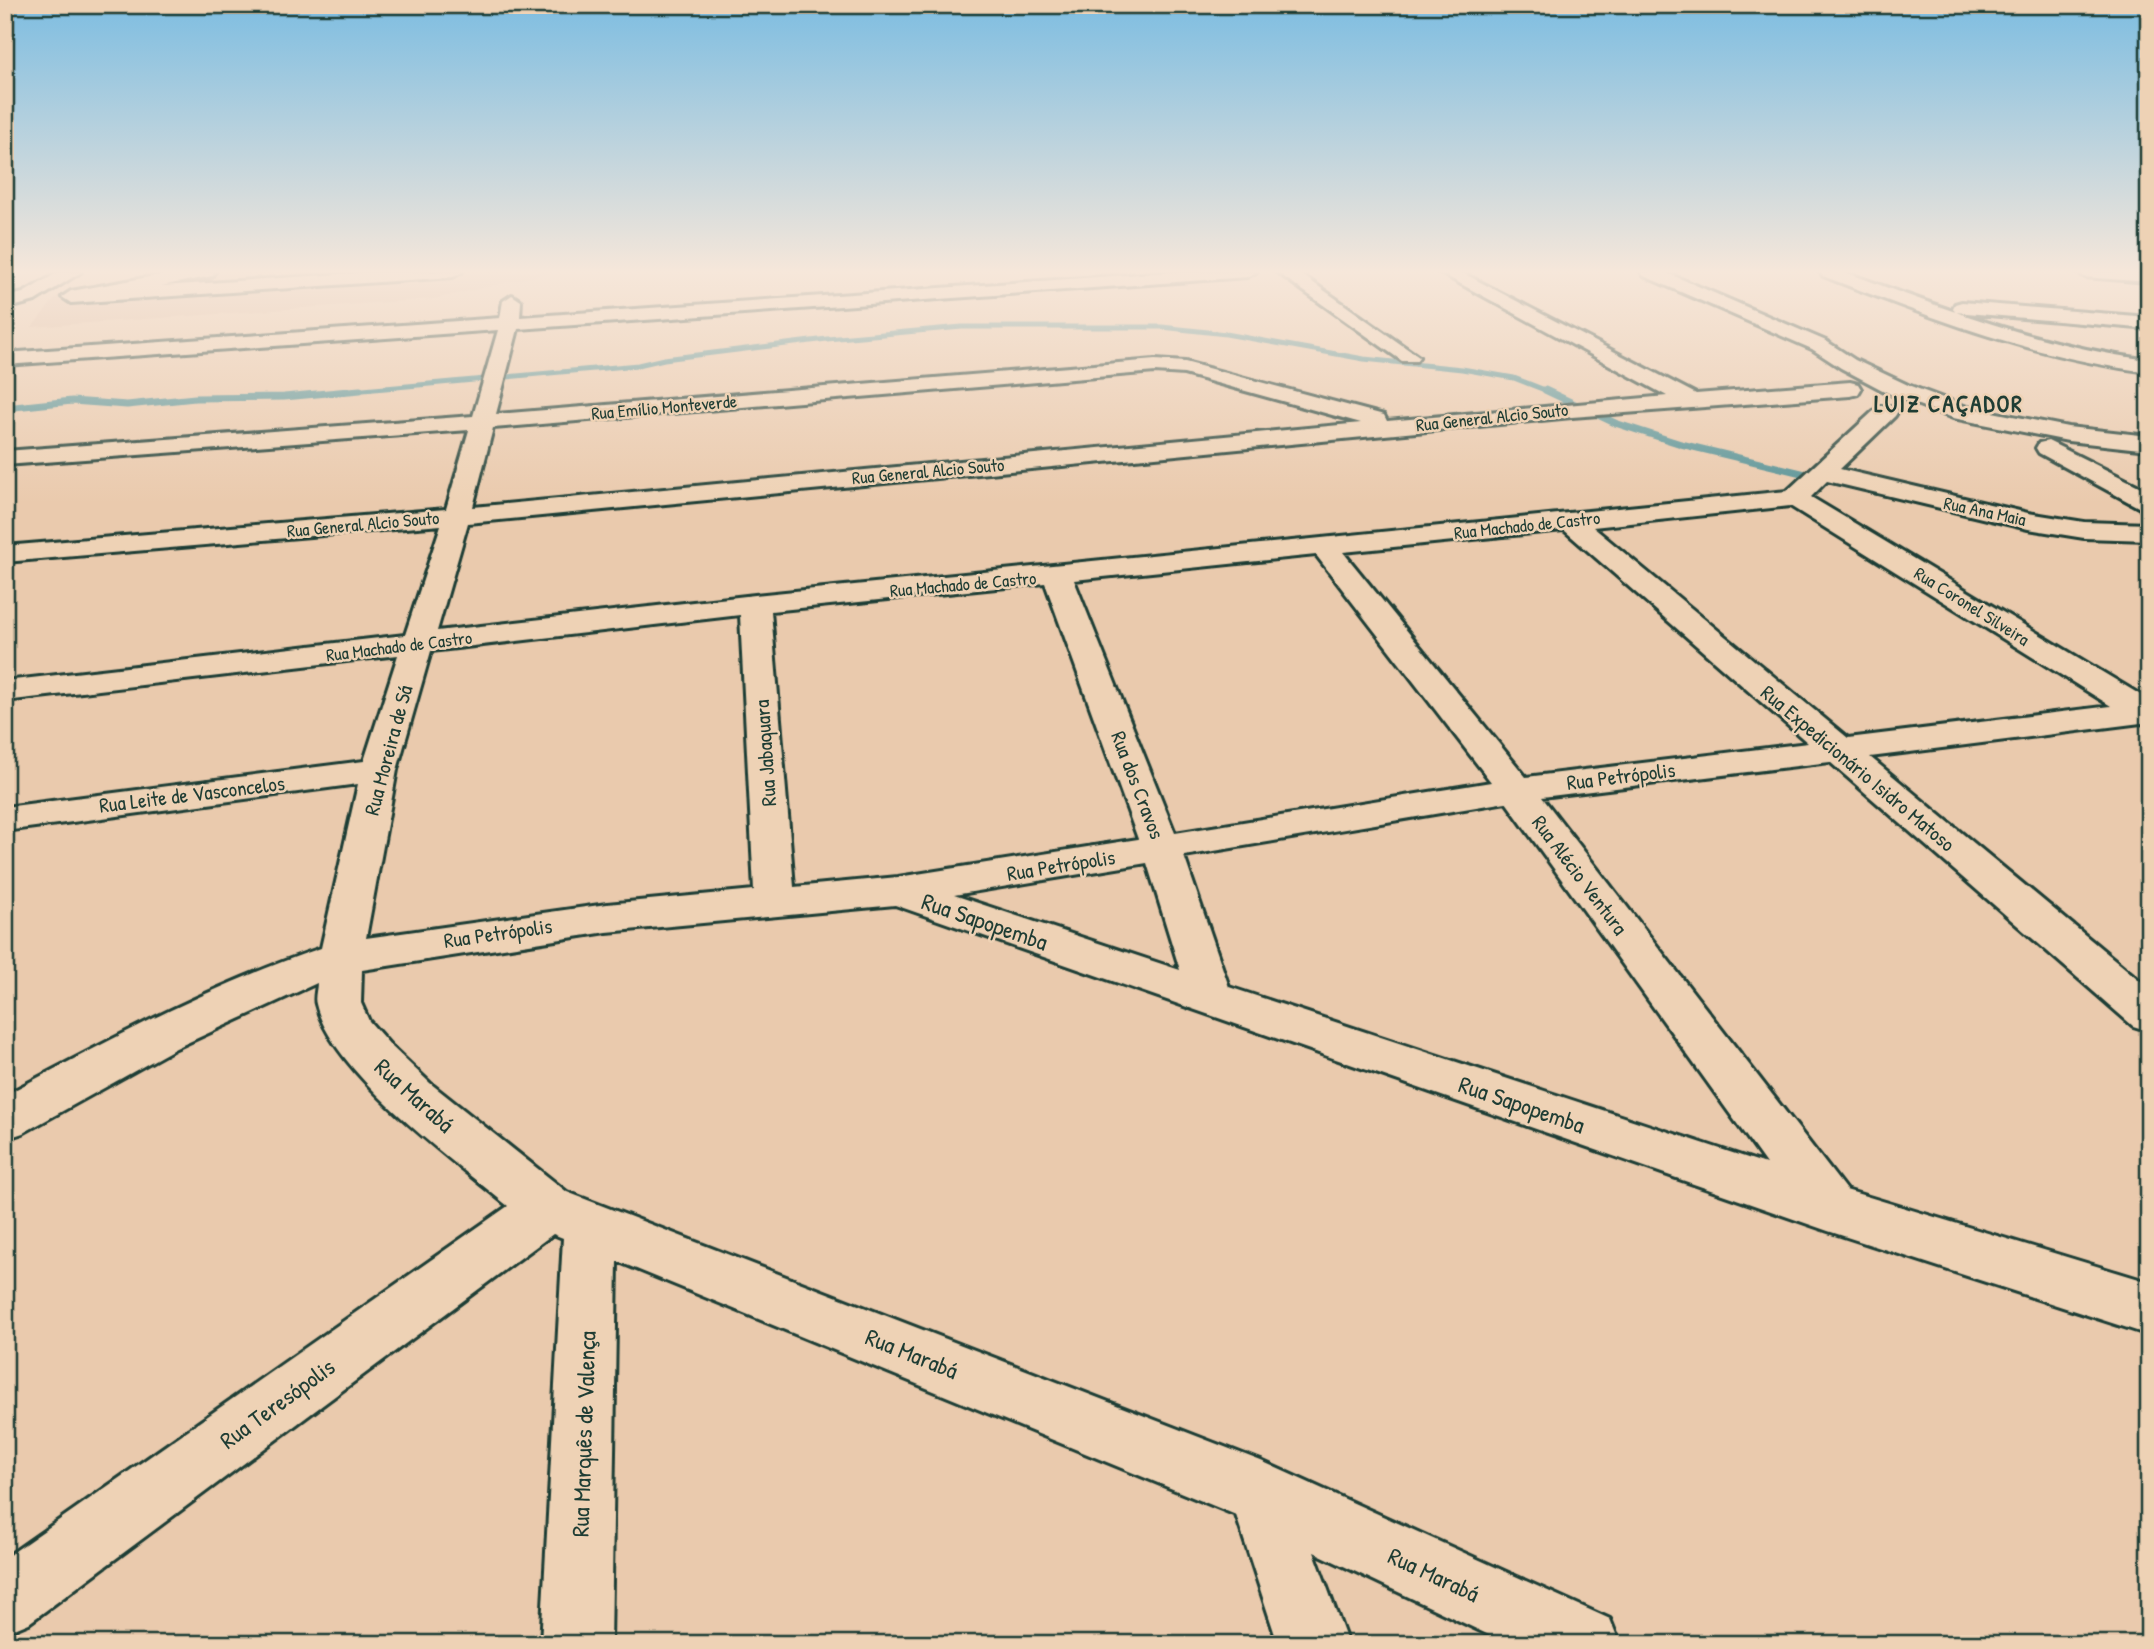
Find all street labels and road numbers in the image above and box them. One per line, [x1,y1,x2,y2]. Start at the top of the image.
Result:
street label: Rua Emílio Monteverde [590,388,738,426]
street label: Rua General Alcio Souto [1415,397,1569,437]
street label: Rua General Alcio Souto [851,452,1005,490]
street label: Rua Ana Maia [1942,490,2028,532]
street label: Rua General Alcio Souto [286,505,440,543]
street label: Rua Machado de Castro [1453,505,1601,545]
street label: Rua Coronel Silveira [1910,561,2034,651]
street label: Rua Machado de Castro [889,565,1037,603]
street label: Rua Machado de Castro [325,625,473,667]
street label: Rua Expedicionário Isidro Matoso [1755,678,1961,858]
street label: Rua Moreira de Sá [357,682,419,818]
street label: Rua Jabaquara [747,699,783,807]
street label: Rua dos Cravos [1104,727,1172,843]
street label: Rua Petrópolis [1565,755,1677,797]
street label: Rua Leite de Vasconcelos [98,768,286,820]
street label: Rua Alécio Ventura [1525,809,1635,941]
street label: Rua Petrópolis [1005,842,1117,888]
street label: Rua Sapopemba [918,885,1052,957]
street label: Rua Petrópolis [442,911,554,955]
street label: Rua Marabá [368,1051,462,1139]
street label: Rua Sapopemba [1455,1068,1589,1140]
street label: Rua Marabá [861,1320,963,1386]
street label: Rua Marquês de Valença [563,1330,603,1538]
street label: Rua Teresópolis [213,1350,341,1456]
street label: Rua Marabá [1383,1539,1485,1609]

